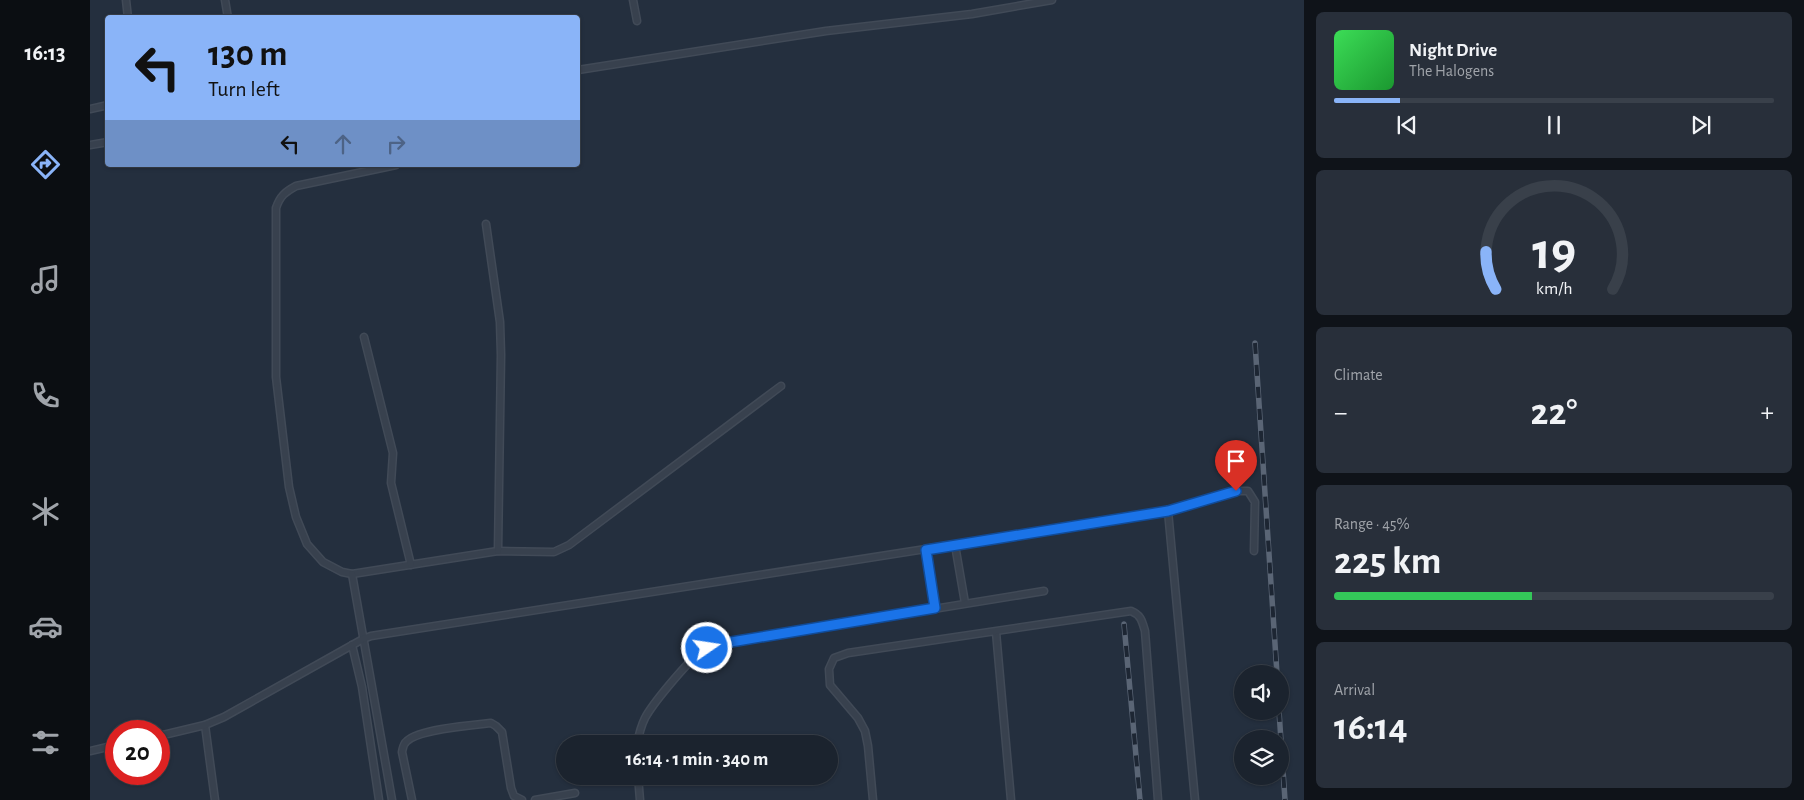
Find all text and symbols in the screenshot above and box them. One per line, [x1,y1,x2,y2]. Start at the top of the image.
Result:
icon: left [125,35,190,100]
text: 130 m [208,37,287,72]
text: Night Drive [1409,41,1497,60]
text: 16:13 [25,42,66,64]
text: The Halogens [1409,63,1494,79]
text: Turn left [208,78,280,100]
icon: previous [1393,111,1421,139]
icon: pause [1540,111,1568,139]
icon: next [1687,111,1715,139]
icon: left [276,130,304,158]
icon: ahead [329,130,357,158]
icon: right [382,130,410,158]
icon: directions [28,147,63,182]
text: 19 [1532,226,1576,278]
icon: music [28,262,63,297]
text: km/h [1536,280,1572,298]
text: Climate [1334,367,1383,383]
icon: phone [28,378,63,413]
text: 22° [1531,394,1577,432]
text: − [1334,399,1347,427]
text: + [1761,399,1774,427]
pin [1215,440,1257,491]
icon: arrive [1222,447,1250,475]
icon: climate [28,494,63,529]
text: Range · 45% [1334,516,1410,532]
text: 225 km [1334,543,1441,581]
icon: car [28,609,63,644]
position arrow [680,621,732,673]
map controls [1234,665,1289,785]
button: sound [1234,665,1289,720]
text: Arrival [1334,682,1375,698]
text: 16:14 [1334,709,1408,747]
speed limit sign: 20 [105,720,170,785]
icon: filters [28,725,63,760]
button: layers [1234,730,1289,785]
text: 16:14 · 1 min · 340 m [626,750,768,769]

